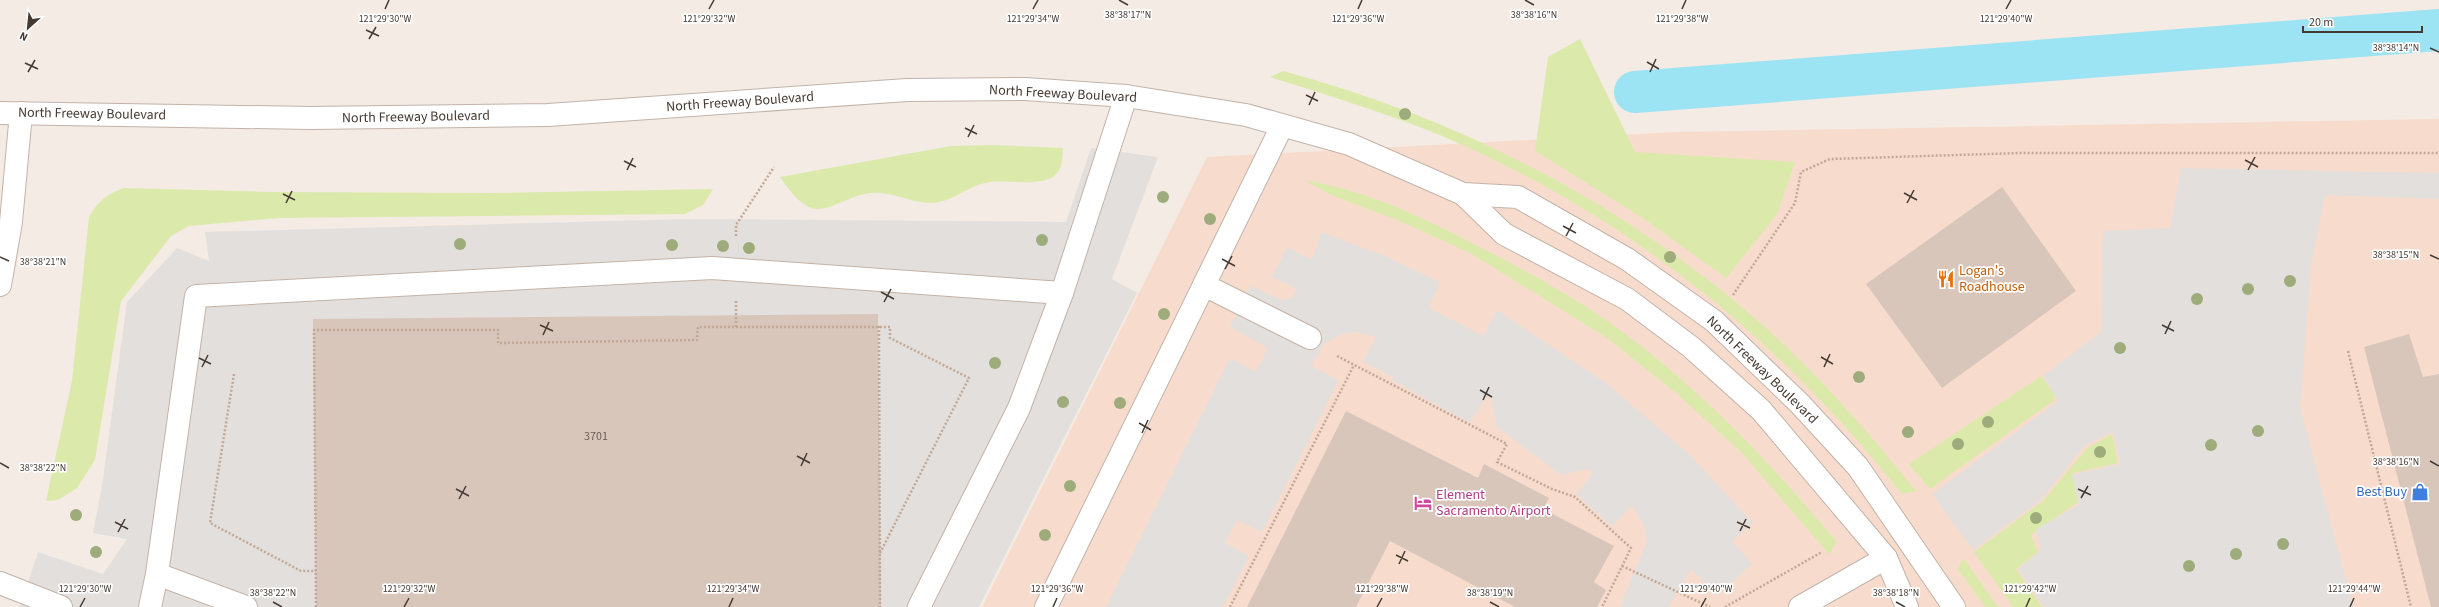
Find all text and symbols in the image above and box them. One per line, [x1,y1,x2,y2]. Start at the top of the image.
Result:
north arrow [8,8,48,48]
text: 38°38'17"N [1105,8,1151,22]
text: 38°38'16"N [1511,8,1557,22]
scale bar [2303,8,2422,34]
text: 121°29'30"W [359,12,411,26]
text: 121°29'32"W [683,12,735,26]
text: 121°29'34"W [1007,12,1059,26]
text: 121°29'36"W [1332,12,1384,26]
text: 121°29'38"W [1656,12,1708,26]
text: 121°29'40"W [1980,12,2032,26]
text: 20 m [2309,14,2333,31]
text: N [17,28,30,45]
text: 38°38'14"N [2373,41,2419,55]
street label: North Freeway Boulevard [989,80,1137,108]
street label: North Freeway Boulevard [665,87,815,117]
street label: North Freeway Boulevard [18,103,166,125]
street label: North Freeway Boulevard [342,106,490,128]
text: 38°38'15"N [2373,248,2419,262]
text: 38°38'21"N [20,255,66,269]
place label: Logan's Roadhouse [1959,261,2025,297]
restaurant icon: Logan's Roadhouse [1936,269,1956,289]
street label: North Freeway Boulevard [1702,311,1822,429]
house number: 3701 [584,428,608,445]
text: 38°38'16"N [2373,455,2419,469]
text: 38°38'22"N [20,461,66,475]
place label: Best Buy [2356,482,2407,502]
shop icon: Best Buy [2410,482,2430,502]
place label: Element Sacramento Airport [1436,485,1551,521]
hotel icon: Element Sacramento Airport [1413,493,1433,513]
text: 121°29'30"W [59,582,111,596]
text: 121°29'32"W [383,582,435,596]
text: 121°29'34"W [707,582,759,596]
text: 121°29'36"W [1031,582,1083,596]
text: 121°29'38"W [1356,582,1408,596]
text: 121°29'40"W [1680,582,1732,596]
text: 121°29'42"W [2004,582,2056,596]
text: 121°29'44"W [2328,582,2380,596]
text: 38°38'22"N [250,586,296,600]
text: 38°38'19"N [1467,586,1513,600]
text: 38°38'18"N [1873,586,1919,600]

